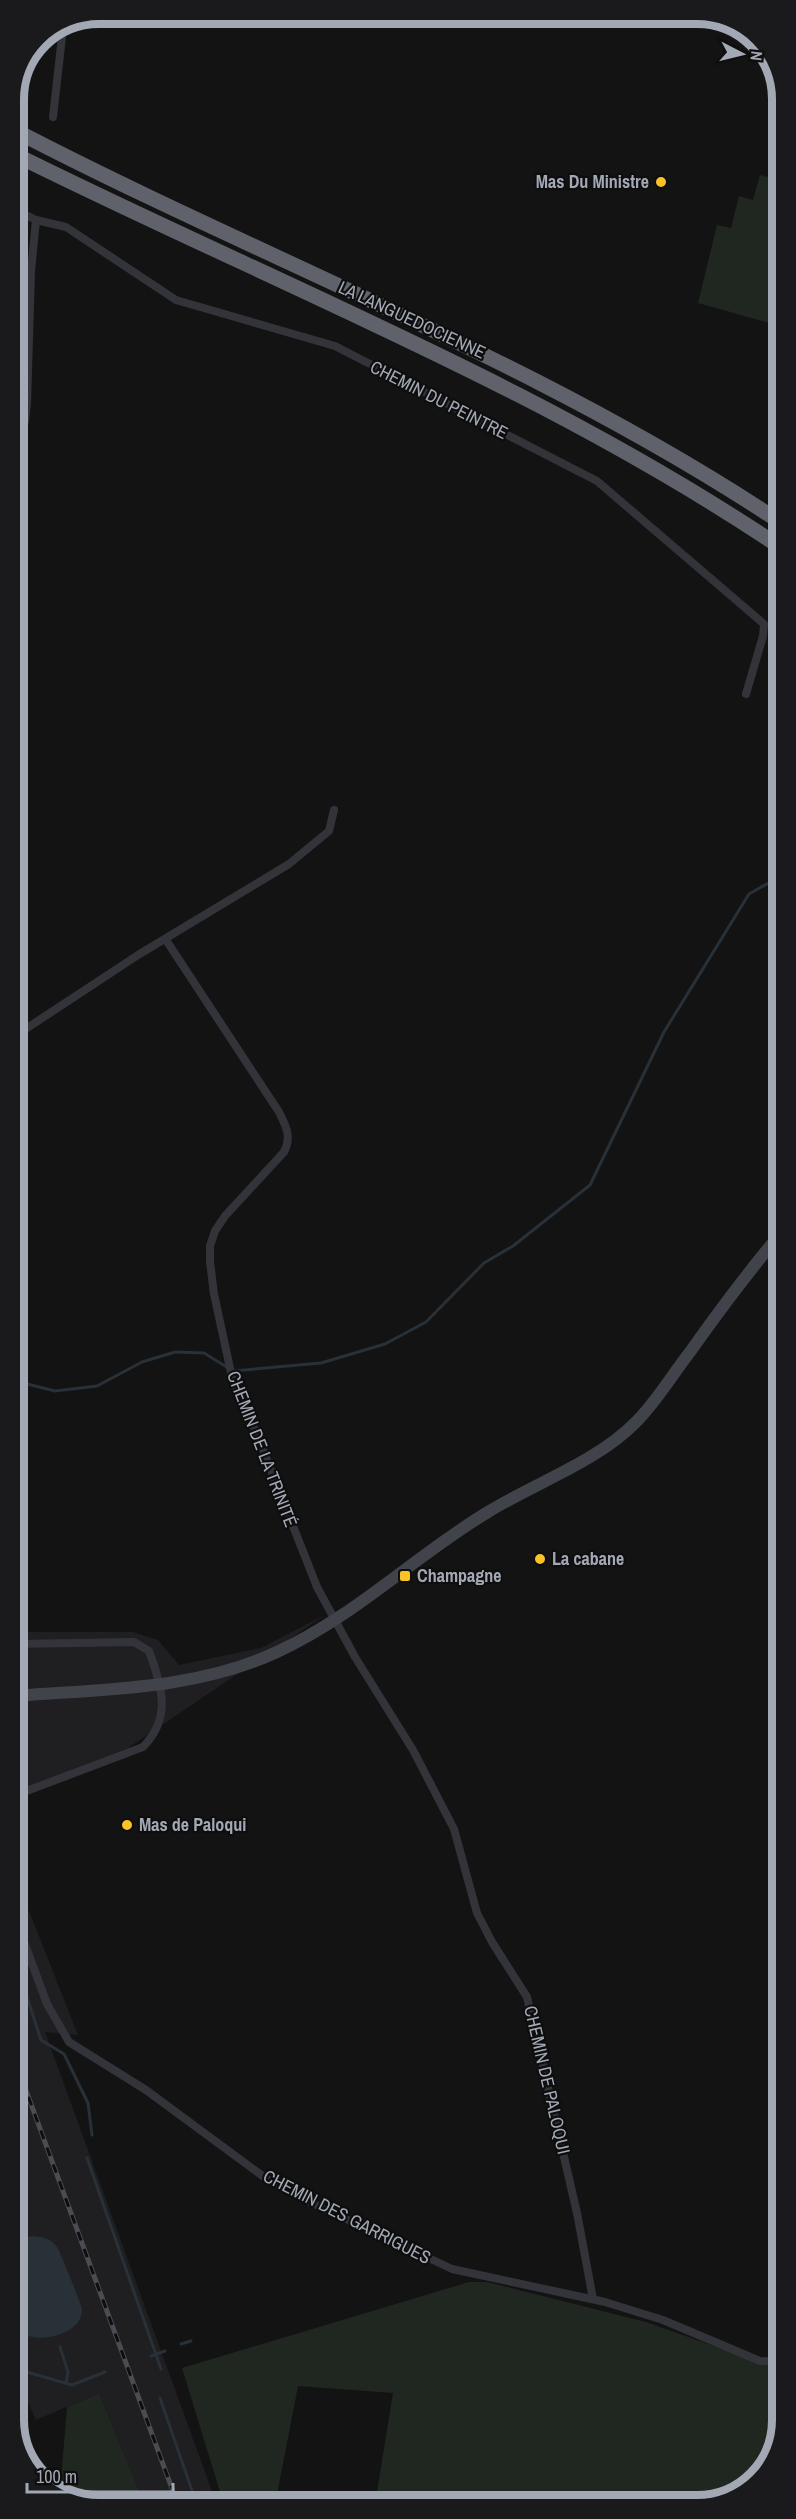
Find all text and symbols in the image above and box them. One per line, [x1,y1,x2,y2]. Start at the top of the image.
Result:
north arrow [712,24,772,84]
text: N [745,50,768,62]
place label: Mas Du Ministre [536,169,649,194]
marker: Mas Du Ministre [654,175,668,189]
street label: LA LANGUEDOCIENNE [334,274,490,365]
street label: CHEMIN DU PEINTRE [366,354,512,445]
street label: CHEMIN DE LA TRINITÉ [221,1367,304,1531]
place label: La cabane [552,1546,624,1571]
marker: La cabane [533,1552,547,1566]
place label: Champagne [417,1563,501,1588]
marker: Champagne [398,1569,412,1583]
place label: Mas de Paloqui [139,1812,246,1837]
marker: Mas de Paloqui [120,1818,134,1832]
street label: CHEMIN DE PALOQUI [518,2003,577,2157]
street label: CHEMIN DES GARRIGUES [259,2163,436,2270]
scale bar [27,2456,172,2494]
text: 100 m [36,2464,77,2489]

